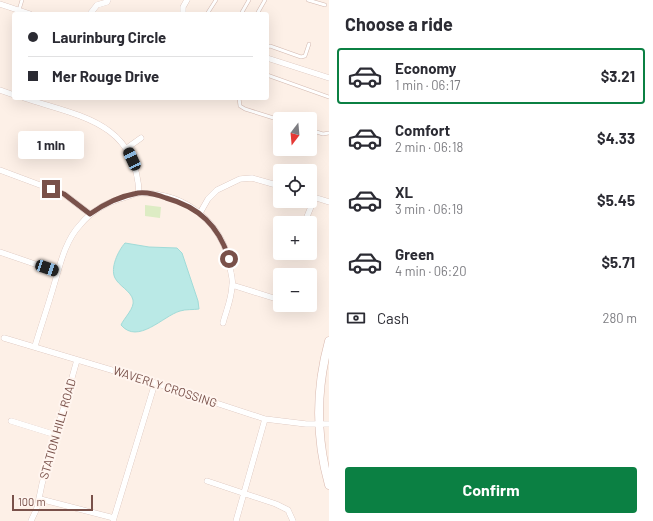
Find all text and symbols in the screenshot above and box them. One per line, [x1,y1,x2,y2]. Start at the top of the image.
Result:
text: Choose a ride [345,13,453,35]
text: Laurinburg Circle [52,28,166,46]
icon: car [347,58,383,94]
text: Economy [395,59,456,77]
text: Mer Rouge Drive [52,67,159,85]
text: $3.21 [601,67,635,85]
text: 1 min · 06:17 [395,77,460,93]
north arrow [273,112,317,156]
map controls [273,112,317,312]
icon: car [347,120,383,156]
text: Comfort [395,121,450,139]
text: $4.33 [597,129,635,147]
callout: 1 min [18,131,84,159]
text: 1 min [37,137,65,153]
text: 2 min · 06:18 [395,139,463,155]
car [121,146,143,172]
button: locate [273,164,317,208]
route end [42,180,60,198]
icon: car [347,182,383,218]
text: XL [395,183,413,201]
text: $5.45 [597,191,635,209]
text: 3 min · 06:19 [395,201,463,217]
button: + [273,216,317,260]
icon: car [347,244,383,280]
text: Green [395,245,434,263]
route start [220,250,238,268]
text: $5.71 [601,253,635,271]
car [34,258,60,278]
text: 4 min · 06:20 [395,263,467,279]
button: − [273,268,317,312]
icon: cash [345,307,367,329]
text: Cash [377,309,409,327]
text: 280 m [603,310,637,326]
street label: WAVERLY CROSSING [112,363,219,409]
street label: STATION HILL ROAD [36,377,78,481]
button: Confirm [345,467,637,513]
scale bar [12,493,93,512]
text: 100 m [18,495,46,508]

